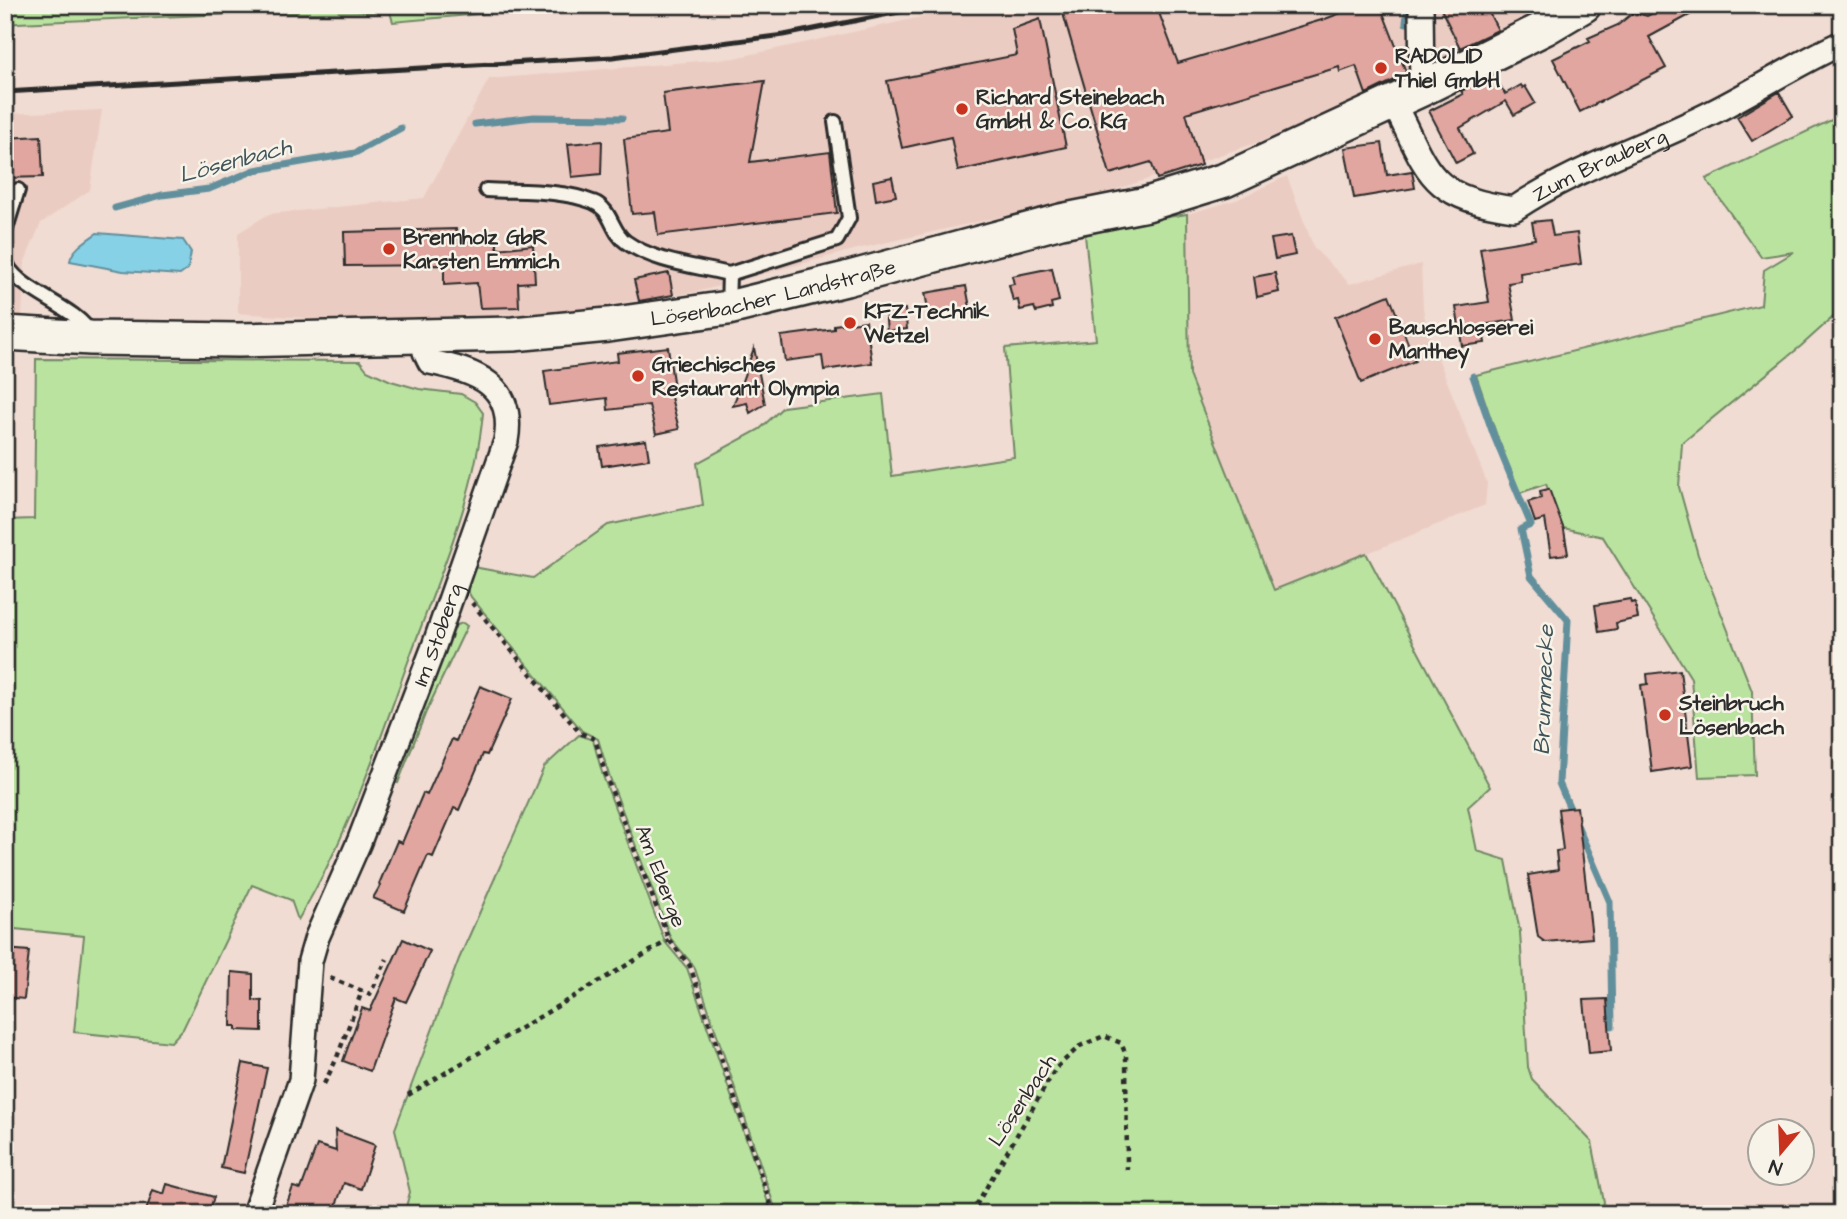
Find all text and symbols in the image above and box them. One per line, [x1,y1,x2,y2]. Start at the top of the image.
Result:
place label: RADOLID Thiel GmbH [1394,42,1500,95]
marker: RADOLID Thiel GmbH [1373,60,1389,76]
place label: Richard Steinebach GmbH & Co. KG [976,83,1164,136]
marker: Richard Steinebach GmbH & Co. KG [954,101,970,117]
street label: Zum Brauberg [1527,121,1672,209]
water label: Lösenbach [176,130,296,191]
place label: Brennholz GbR Karsten Emmich [403,223,560,276]
marker: Brennholz GbR Karsten Emmich [381,241,397,257]
street label: Lösenbacher Landstraße [649,252,899,334]
place label: KFZ-Technik Wetzel [863,297,989,350]
place label: Bauschlosserei Manthey [1389,313,1534,369]
marker: KFZ-Technik Wetzel [842,315,858,331]
marker: Bauschlosserei Manthey [1367,331,1383,347]
place label: Griechisches Restaurant Olympia [652,350,839,406]
marker: Griechisches Restaurant Olympia [630,368,646,384]
street label: Im Stoberg [406,579,472,690]
water label: Brummecke [1526,623,1562,756]
place label: Steinbruch Lösenbach [1678,689,1785,742]
marker: Steinbruch Lösenbach [1657,707,1673,723]
street label: Am Eberge [626,821,693,932]
street label: Lösenbach [982,1048,1063,1152]
north arrow [1745,1118,1815,1188]
text: N [1766,1152,1786,1181]

